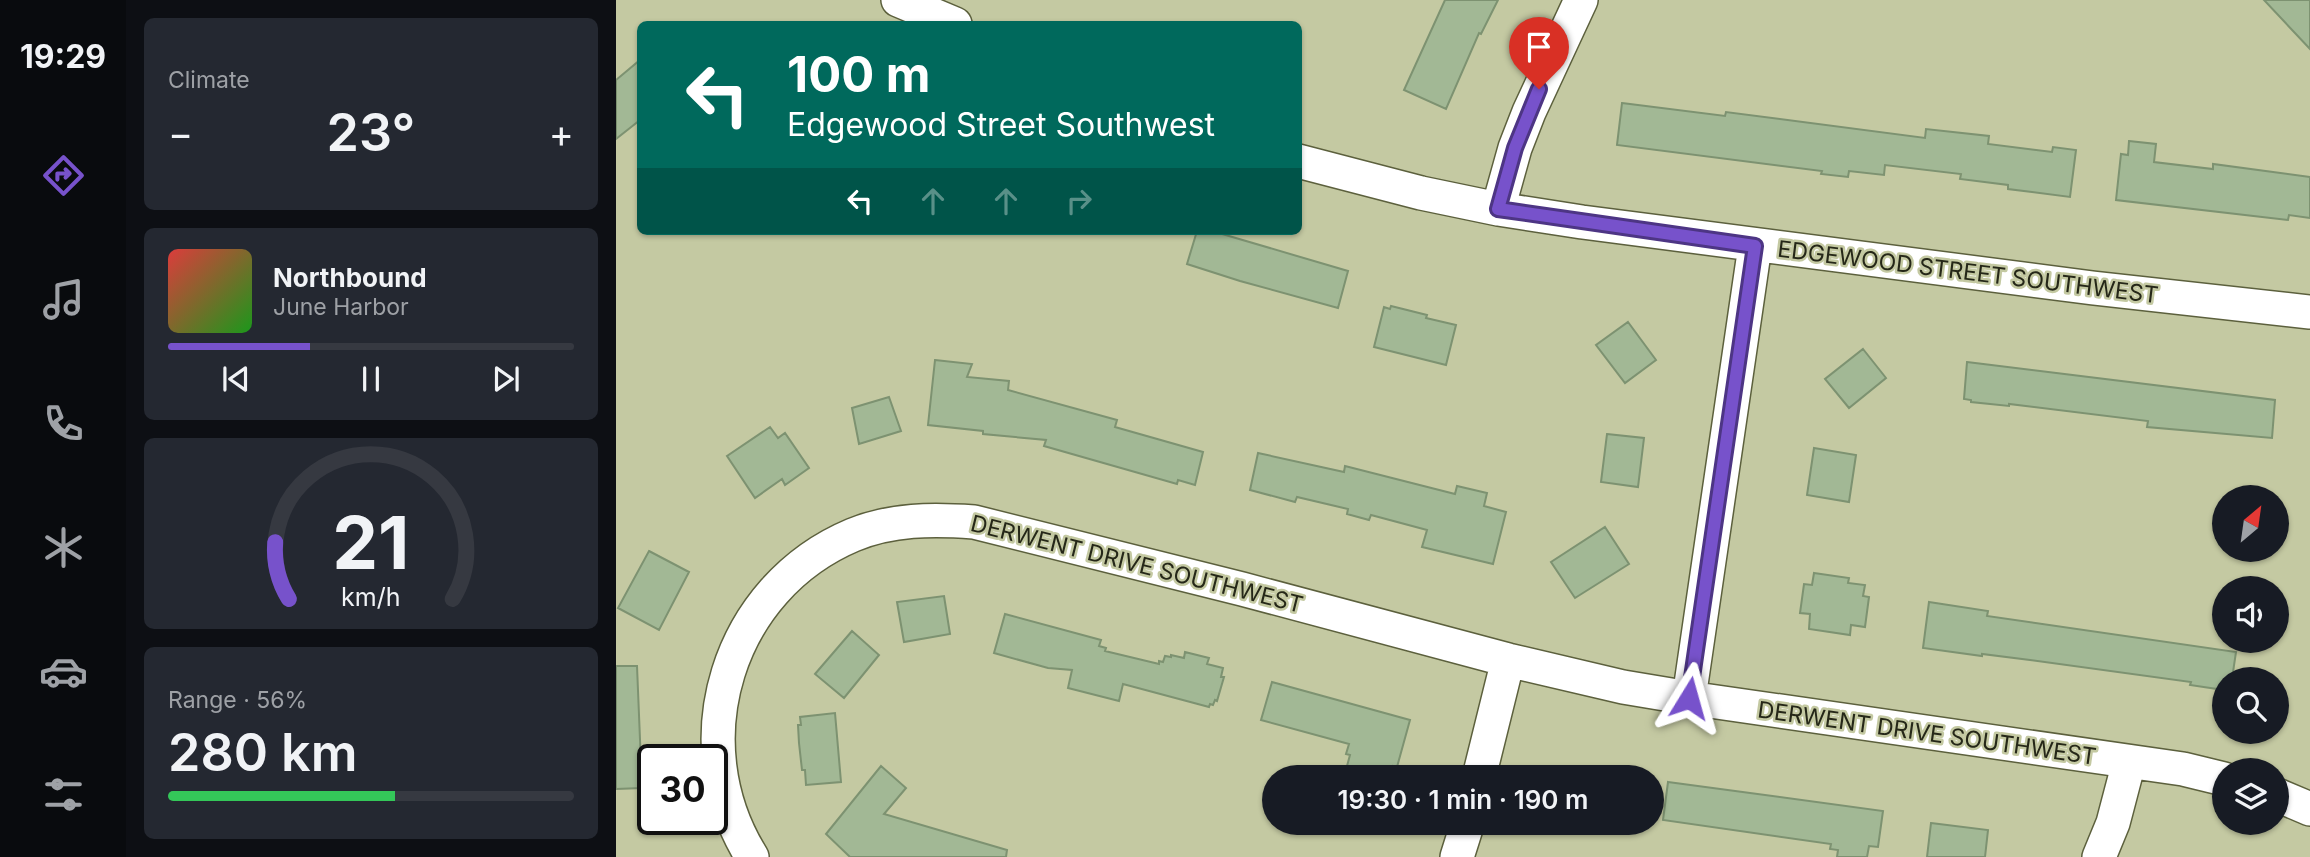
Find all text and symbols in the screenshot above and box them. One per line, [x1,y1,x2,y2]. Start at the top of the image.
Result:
pin [1509,17,1569,89]
icon: arrive [1520,28,1558,66]
text: 19:29 [20,37,106,76]
text: 100 m [787,45,931,104]
icon: left [672,49,763,140]
text: Climate [168,66,250,94]
text: 23° [327,101,415,164]
text: Edgewood Street Southwest [787,105,1215,144]
text: − [168,110,193,156]
text: + [549,110,574,156]
icon: directions [39,151,88,200]
icon: left [841,182,879,220]
icon: ahead [914,182,952,220]
icon: ahead [987,182,1025,220]
icon: right [1060,182,1098,220]
street label: EDGEWOOD STREET SOUTHWEST [1776,235,2160,309]
text: Northbound [273,262,427,293]
icon: music [39,275,88,324]
text: June Harbor [273,293,409,321]
icon: previous [217,360,255,398]
icon: pause [352,360,390,398]
icon: next [487,360,525,398]
icon: phone [39,399,88,448]
north arrow [2212,485,2289,562]
map controls [2212,485,2289,835]
text: 21 [332,499,410,588]
street label: DERWENT DRIVE SOUTHWEST [968,509,1306,619]
icon: climate [39,523,88,572]
button: sound [2212,576,2289,653]
text: km/h [341,582,401,612]
icon: car [39,647,88,696]
position arrow [1652,661,1726,735]
button: search [2212,667,2289,744]
text: Range · 56% [168,686,307,714]
street label: DERWENT DRIVE SOUTHWEST [1756,695,2098,771]
text: 280 km [168,721,358,784]
speed limit sign: 30 [637,744,728,835]
button: layers [2212,758,2289,835]
icon: filters [39,770,88,819]
text: 19:30 · 1 min · 190 m [1338,784,1588,815]

